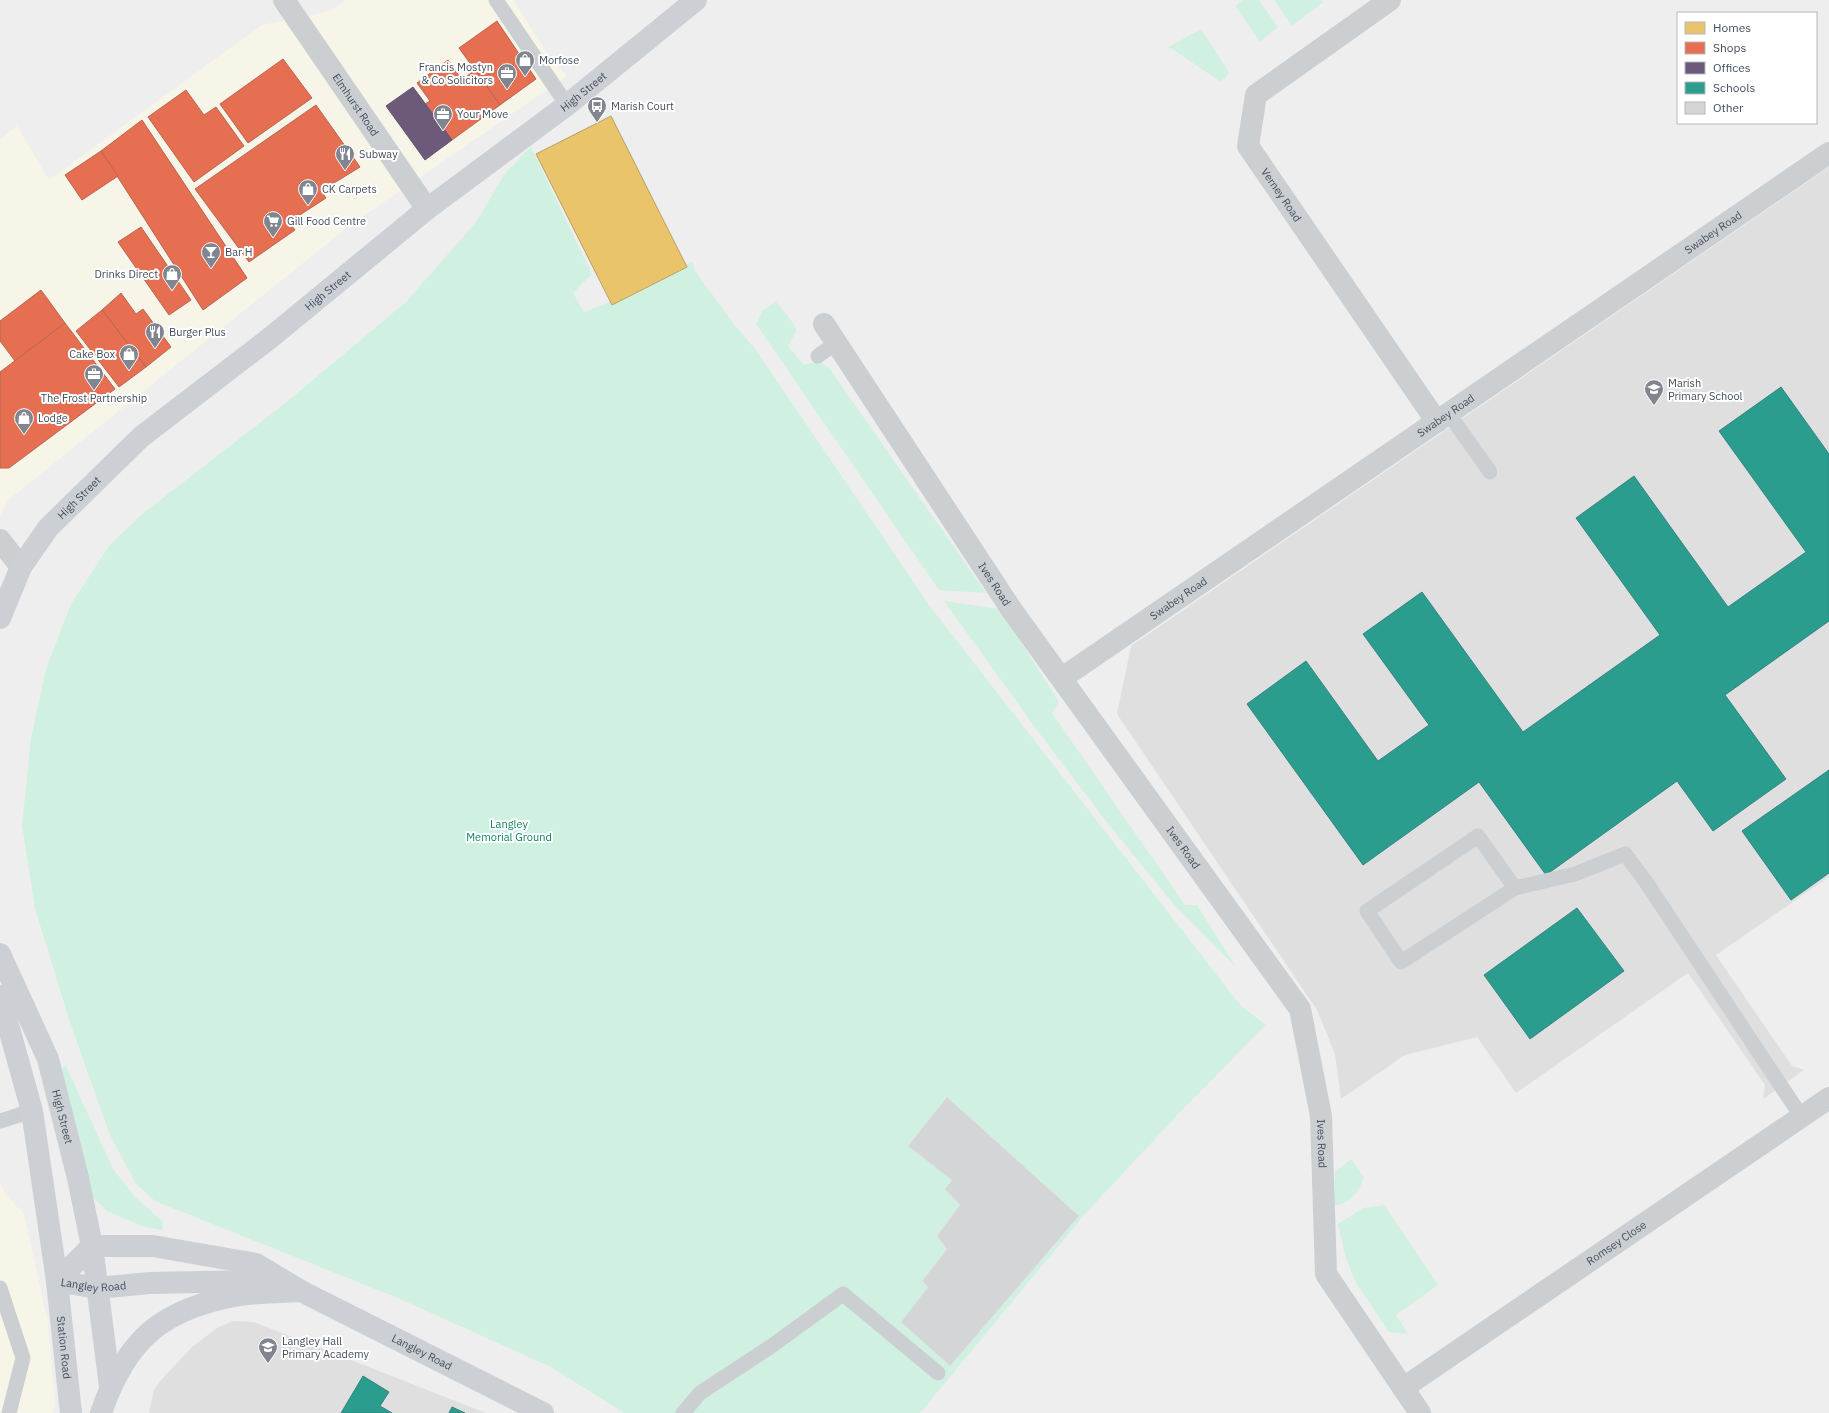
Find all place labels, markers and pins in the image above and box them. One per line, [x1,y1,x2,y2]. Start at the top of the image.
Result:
shop icon: Morfose [514,49,536,77]
place label: Morfose [539,53,579,67]
place label: Francis Mostyn & Co Solicitors [419,60,493,87]
office icon: Francis Mostyn & Co Solicitors [496,62,518,90]
bus stop icon: Marish Court [586,95,608,123]
place label: Marish Court [611,99,674,113]
office icon: Your Move [432,103,454,131]
place label: Your Move [457,107,508,121]
restaurant icon: Subway [334,143,356,171]
place label: Subway [359,147,398,161]
shop icon: CK Carpets [297,178,319,206]
place label: CK Carpets [322,182,377,196]
supermarket icon: Gill Food Centre [262,210,284,238]
place label: Gill Food Centre [287,214,366,228]
bar icon: Bar H [200,241,222,269]
place label: Bar H [225,245,252,259]
shop icon: Drinks Direct [161,263,183,291]
place label: Drinks Direct [94,267,158,281]
restaurant icon: Burger Plus [144,321,166,349]
place label: Burger Plus [169,325,226,339]
shop icon: Cake Box [118,343,140,371]
place label: Cake Box [69,347,115,361]
office icon: The Frost Partnership [83,363,105,391]
place label: Marish Primary School [1668,376,1743,403]
school or university icon: Marish Primary School [1643,378,1665,406]
place label: The Frost Partnership [41,391,147,405]
shop icon: Lodge [13,407,35,435]
place label: Lodge [38,411,68,425]
place label: Langley Hall Primary Academy [282,1334,369,1361]
school or university icon: Langley Hall Primary Academy [257,1336,279,1364]

